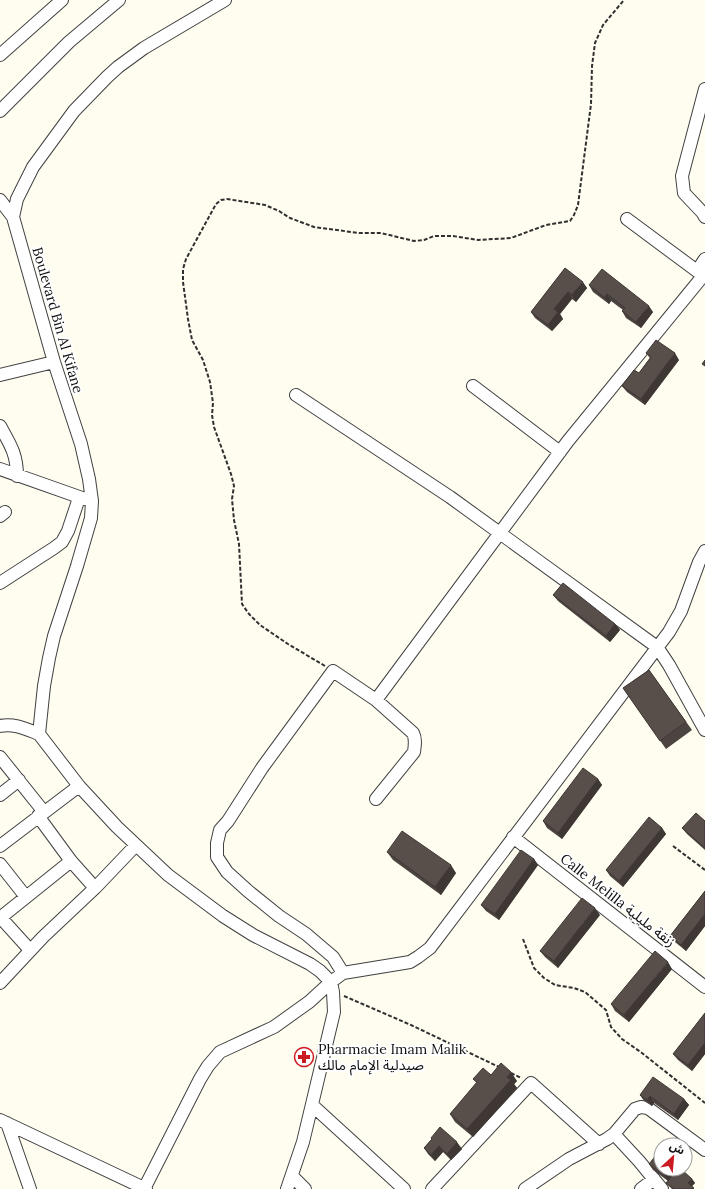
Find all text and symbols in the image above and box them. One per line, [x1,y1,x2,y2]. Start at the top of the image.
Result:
street label: Boulevard Bin Al Kifane [29,245,88,396]
street label: Calle Melilla زنقة مليلية [557,849,679,951]
place label: Pharmacie Imam Malik صيدلية الإمام مالك [318,1040,467,1076]
pharmacy icon: Pharmacie Imam Malik صيدلية الإمام مالك [293,1046,315,1068]
north arrow [653,1137,693,1177]
text: ش [668,1138,687,1158]

